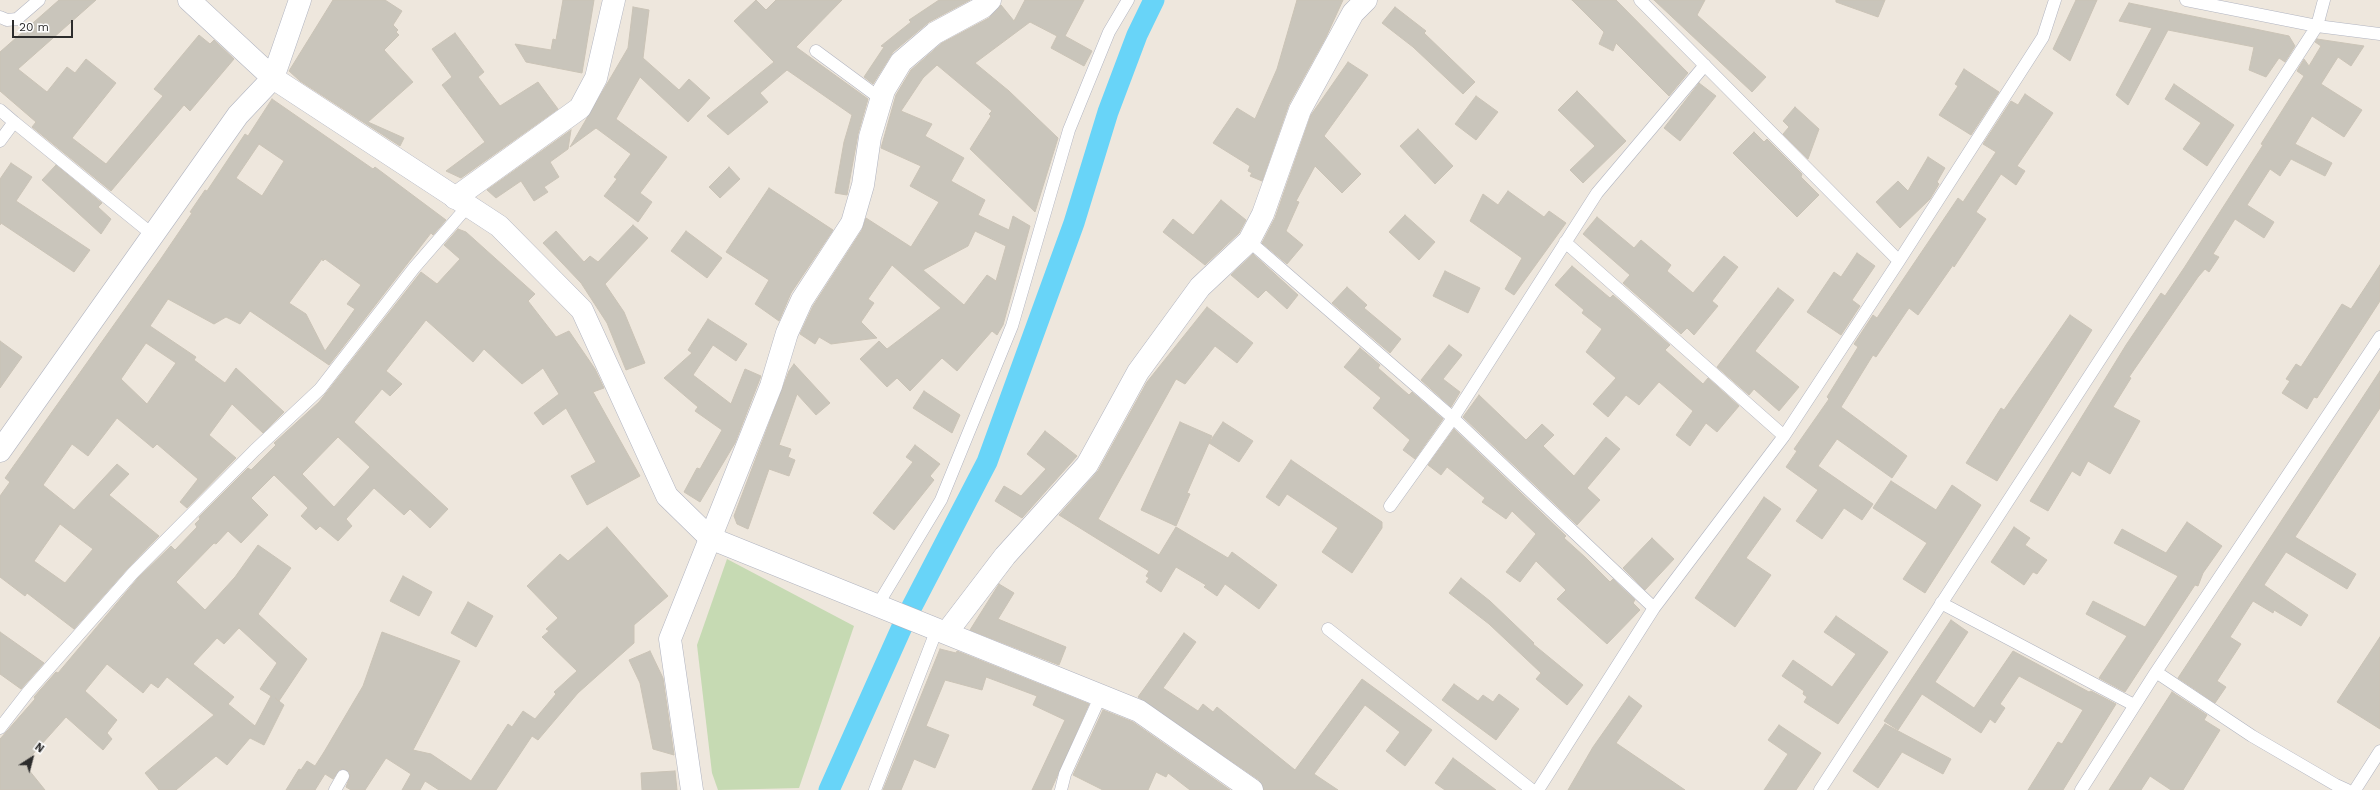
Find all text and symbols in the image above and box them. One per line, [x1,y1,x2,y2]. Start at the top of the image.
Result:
scale bar [14,12,75,38]
text: 20 m [19,20,49,34]
north arrow [12,738,52,778]
text: N [32,740,46,756]

